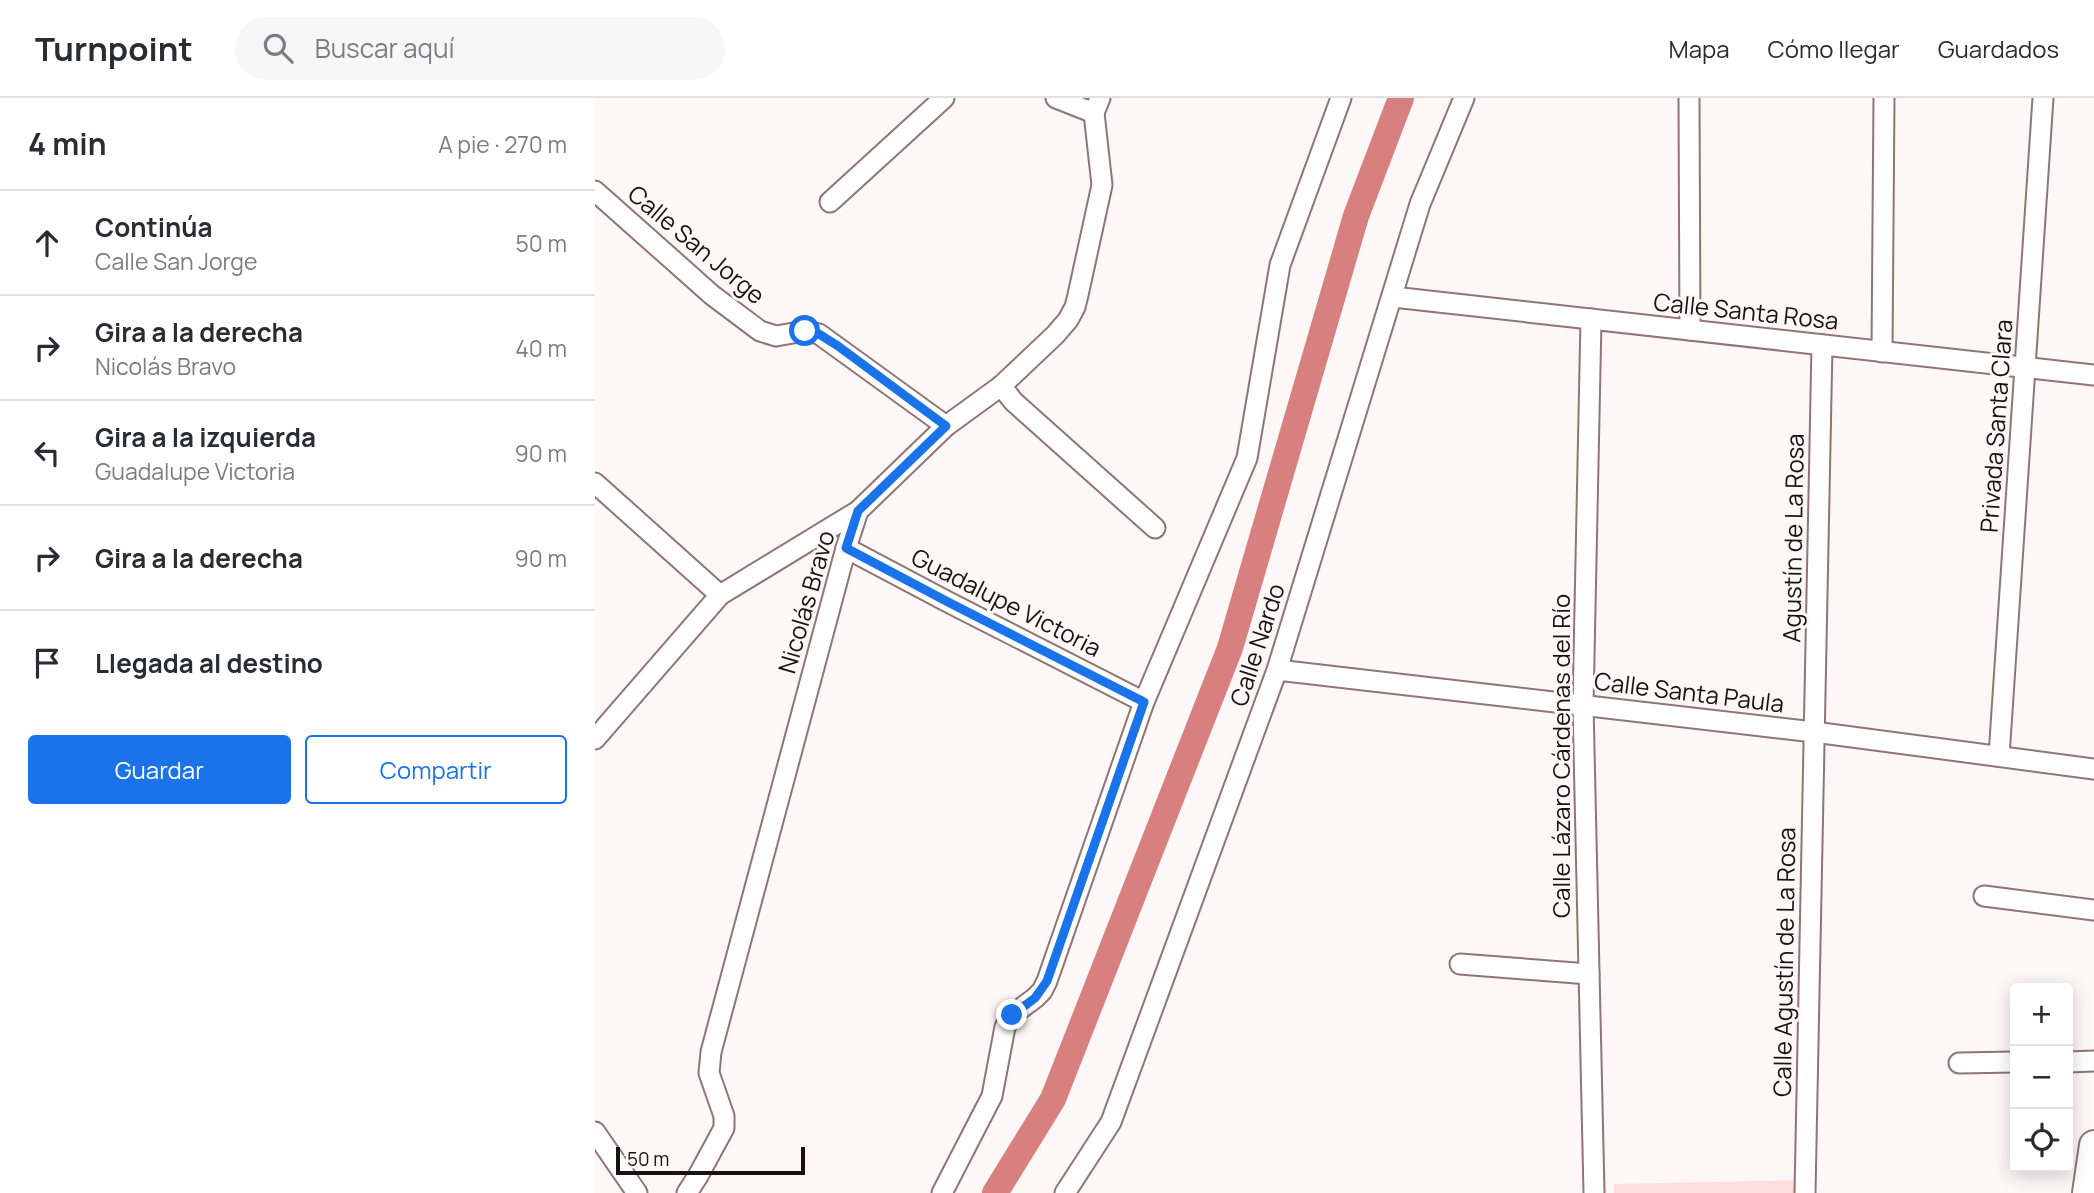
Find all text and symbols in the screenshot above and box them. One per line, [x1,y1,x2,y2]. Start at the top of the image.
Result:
search box [235,17,725,80]
text: Turnpoint [35,26,193,71]
icon: search [259,29,297,67]
text: Buscar aquí [315,30,454,66]
text: Mapa [1669,32,1730,65]
text: Cómo llegar [1768,32,1900,65]
text: Guardados [1938,32,2059,65]
text: 4 min [28,123,106,164]
text: A pie · 270 m [438,128,567,160]
street label: Calle San Jorge [621,177,772,311]
text: Continúa [95,209,213,245]
icon: ahead [28,224,66,262]
text: 50 m [516,227,567,259]
text: Calle San Jorge [95,245,257,277]
street label: Calle Santa Rosa [1652,284,1840,337]
text: Gira a la derecha [95,314,303,350]
route start [789,315,820,346]
street label: Privada Santa Clara [1972,318,2019,534]
icon: right [28,329,66,367]
text: 40 m [515,332,567,364]
text: Nicolás Bravo [95,350,236,382]
text: Gira a la izquierda [95,419,316,455]
street label: Agustín de La Rosa [1774,433,1811,643]
icon: left [28,434,66,472]
text: 90 m [515,437,567,469]
text: Guadalupe Victoria [95,455,295,487]
street label: Nicolás Bravo [769,526,842,677]
icon: right [28,539,66,577]
text: Gira a la derecha [95,540,303,576]
street label: Guadalupe Victoria [906,540,1107,664]
text: 90 m [515,542,567,574]
street label: Calle Nardo [1221,579,1292,710]
street label: Calle Lázaro Cárdenas del Río [1544,594,1577,918]
icon: arrive [28,644,66,682]
text: Llegada al destino [95,645,323,681]
street label: Calle Santa Paula [1592,663,1786,720]
button: Guardar [28,735,291,804]
button: Compartir [305,735,567,804]
street label: Calle Agustín de La Rosa [1765,827,1802,1097]
map controls [2010,983,2073,1172]
button: + [2010,983,2073,1046]
route end [996,999,1027,1030]
button: − [2010,1046,2073,1109]
button: locate [2010,1109,2073,1172]
scale bar [616,1144,805,1176]
text: 50 m [627,1146,669,1172]

